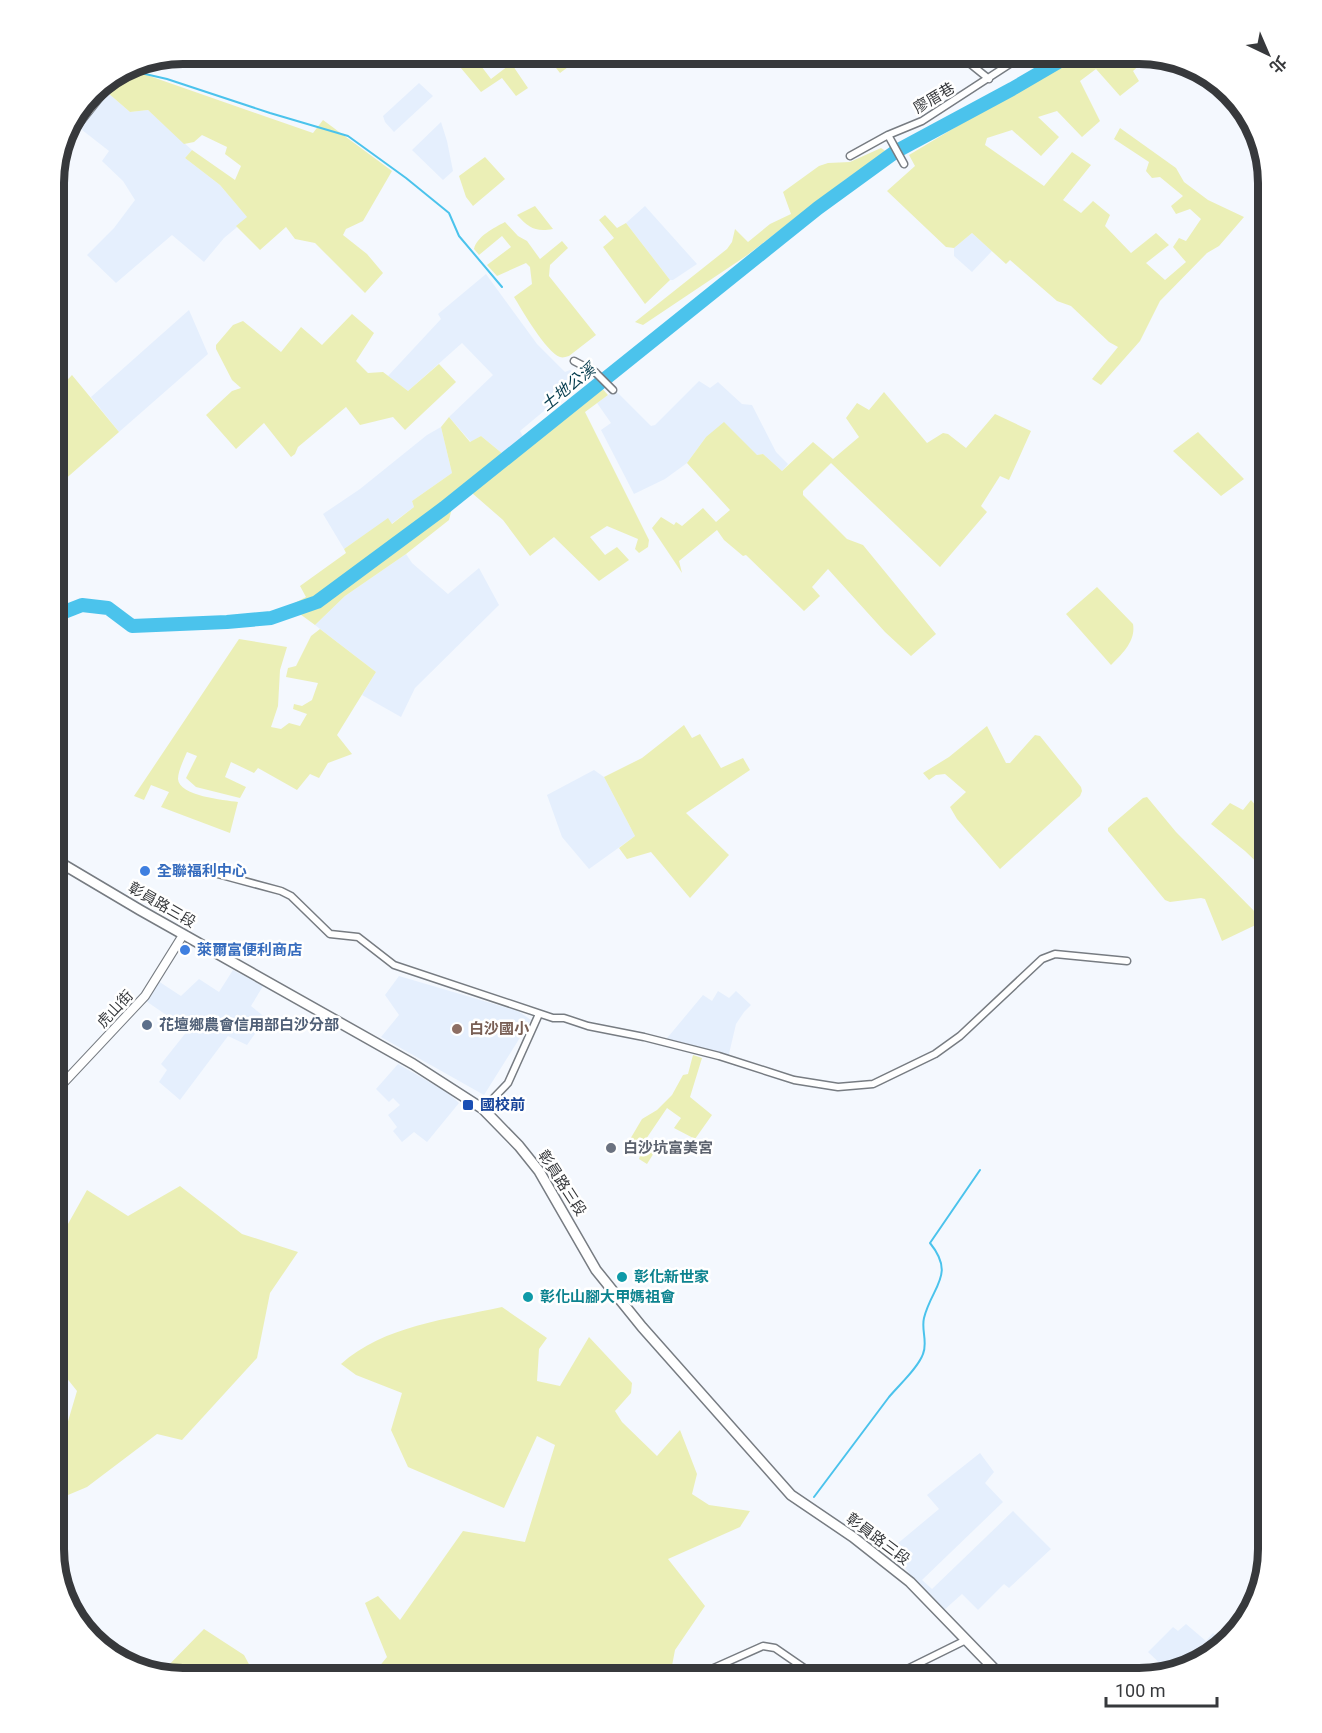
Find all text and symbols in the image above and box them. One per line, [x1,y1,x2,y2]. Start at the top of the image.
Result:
north arrow [1238,24,1298,84]
text: 北 [1266,52,1290,77]
street label: 廖厝巷 [910,79,958,117]
water label: 土地公溪 [537,358,600,415]
place label: 全聯福利中心 [157,862,247,880]
marker: 全聯福利中心 [138,864,152,878]
street label: 彰員路三段 [125,878,199,932]
place label: 萊爾富便利商店 [197,941,302,959]
marker: 萊爾富便利商店 [178,943,192,957]
street label: 虎山街 [93,986,137,1032]
place label: 花壇鄉農會信用部白沙分部 [159,1016,339,1034]
marker: 花壇鄉農會信用部白沙分部 [140,1018,154,1032]
place label: 白沙國小 [469,1020,530,1038]
marker: 白沙國小 [450,1022,464,1036]
place label: 國校前 [480,1096,525,1114]
marker: 國校前 [461,1098,475,1112]
place label: 白沙坑富美宮 [623,1139,713,1157]
marker: 白沙坑富美宮 [604,1141,618,1155]
street label: 彰員路三段 [534,1147,590,1219]
place label: 彰化新世家 [634,1268,709,1286]
marker: 彰化新世家 [615,1270,629,1284]
place label: 彰化山腳大甲媽祖會 [540,1288,675,1306]
marker: 彰化山腳大甲媽祖會 [521,1290,535,1304]
street label: 彰員路三段 [843,1509,913,1569]
scale bar [1106,1670,1217,1708]
text: 100 m [1115,1680,1166,1701]

